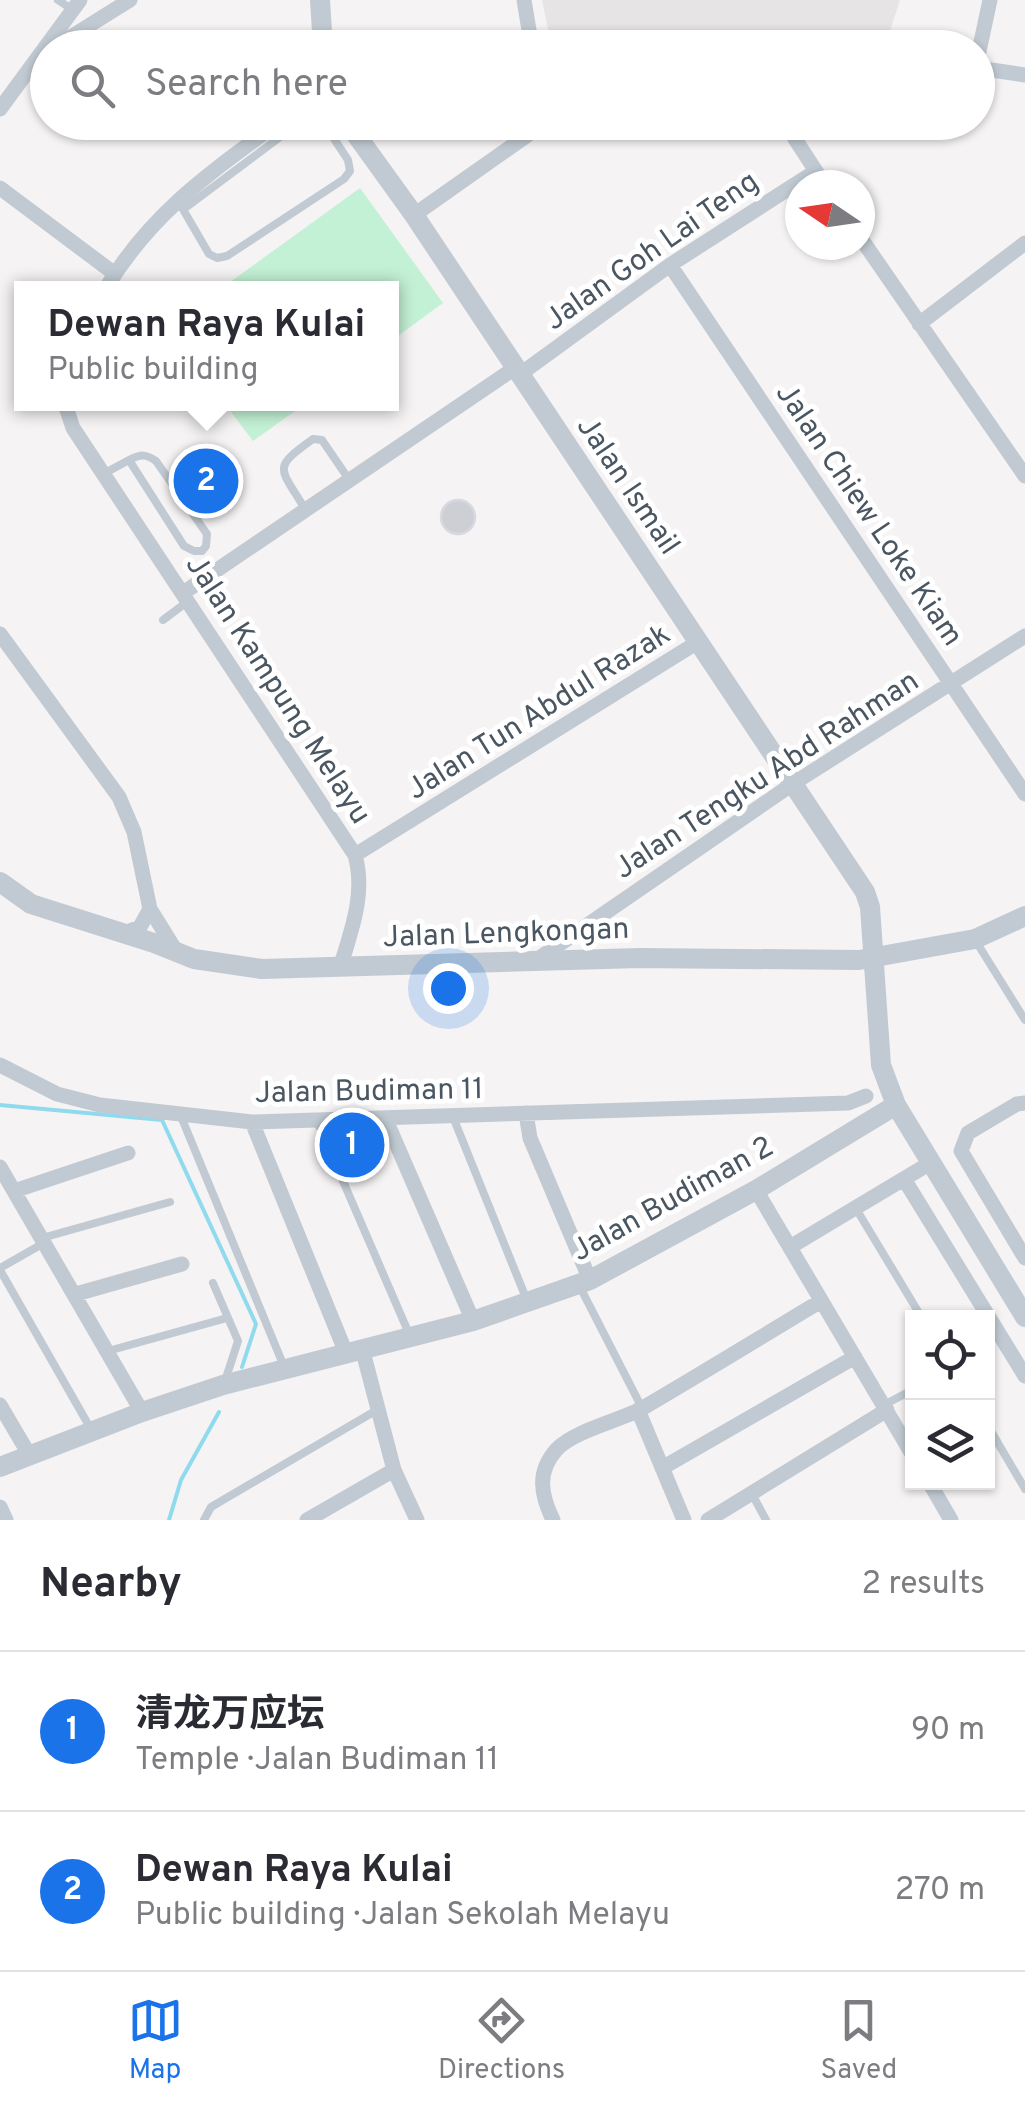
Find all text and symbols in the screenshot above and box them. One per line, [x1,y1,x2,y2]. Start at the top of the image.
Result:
search box [30,30,995,140]
icon: search [65,58,120,113]
text: Search here [145,61,348,110]
street label: Jalan Goh Lai Teng [538,164,767,340]
north arrow [785,170,875,260]
popup [14,281,399,411]
text: Dewan Raya Kulai [48,302,365,351]
text: Public building [48,351,258,391]
street label: Jalan Chiew Loke Kiam [766,377,970,654]
street label: Jalan Ismail [567,410,687,563]
pin: 2 [174,444,238,518]
street label: Jalan Kampung Melayu [176,549,378,832]
street label: Jalan Tun Abdul Razak [401,617,678,809]
street label: Jalan Tengku Abd Rahman [608,664,927,888]
street label: Jalan Lengkongan [382,912,630,957]
your location [423,963,474,1014]
street label: Jalan Budiman 11 [254,1072,484,1113]
pin: 1 [320,1108,384,1182]
street label: Jalan Budiman 2 [566,1129,781,1271]
map controls [905,1310,995,1490]
button: locate [905,1310,995,1400]
button: layers [905,1400,995,1490]
text: Nearby [40,1559,182,1612]
text: 2 results [861,1565,985,1605]
text: 清龙万应坛 [135,1692,325,1741]
text: 1 [66,1711,79,1751]
text: 90 m [911,1711,985,1751]
text: Temple · Jalan Budiman 11 [135,1741,499,1781]
text: Dewan Raya Kulai [135,1847,453,1896]
text: 2 [63,1871,82,1911]
text: 270 m [895,1871,985,1911]
text: Public building · Jalan Sekolah Melayu [135,1896,670,1936]
tab: Map [128,1993,183,2089]
tab: Directions [438,1993,565,2089]
tab: Saved [820,1993,897,2089]

